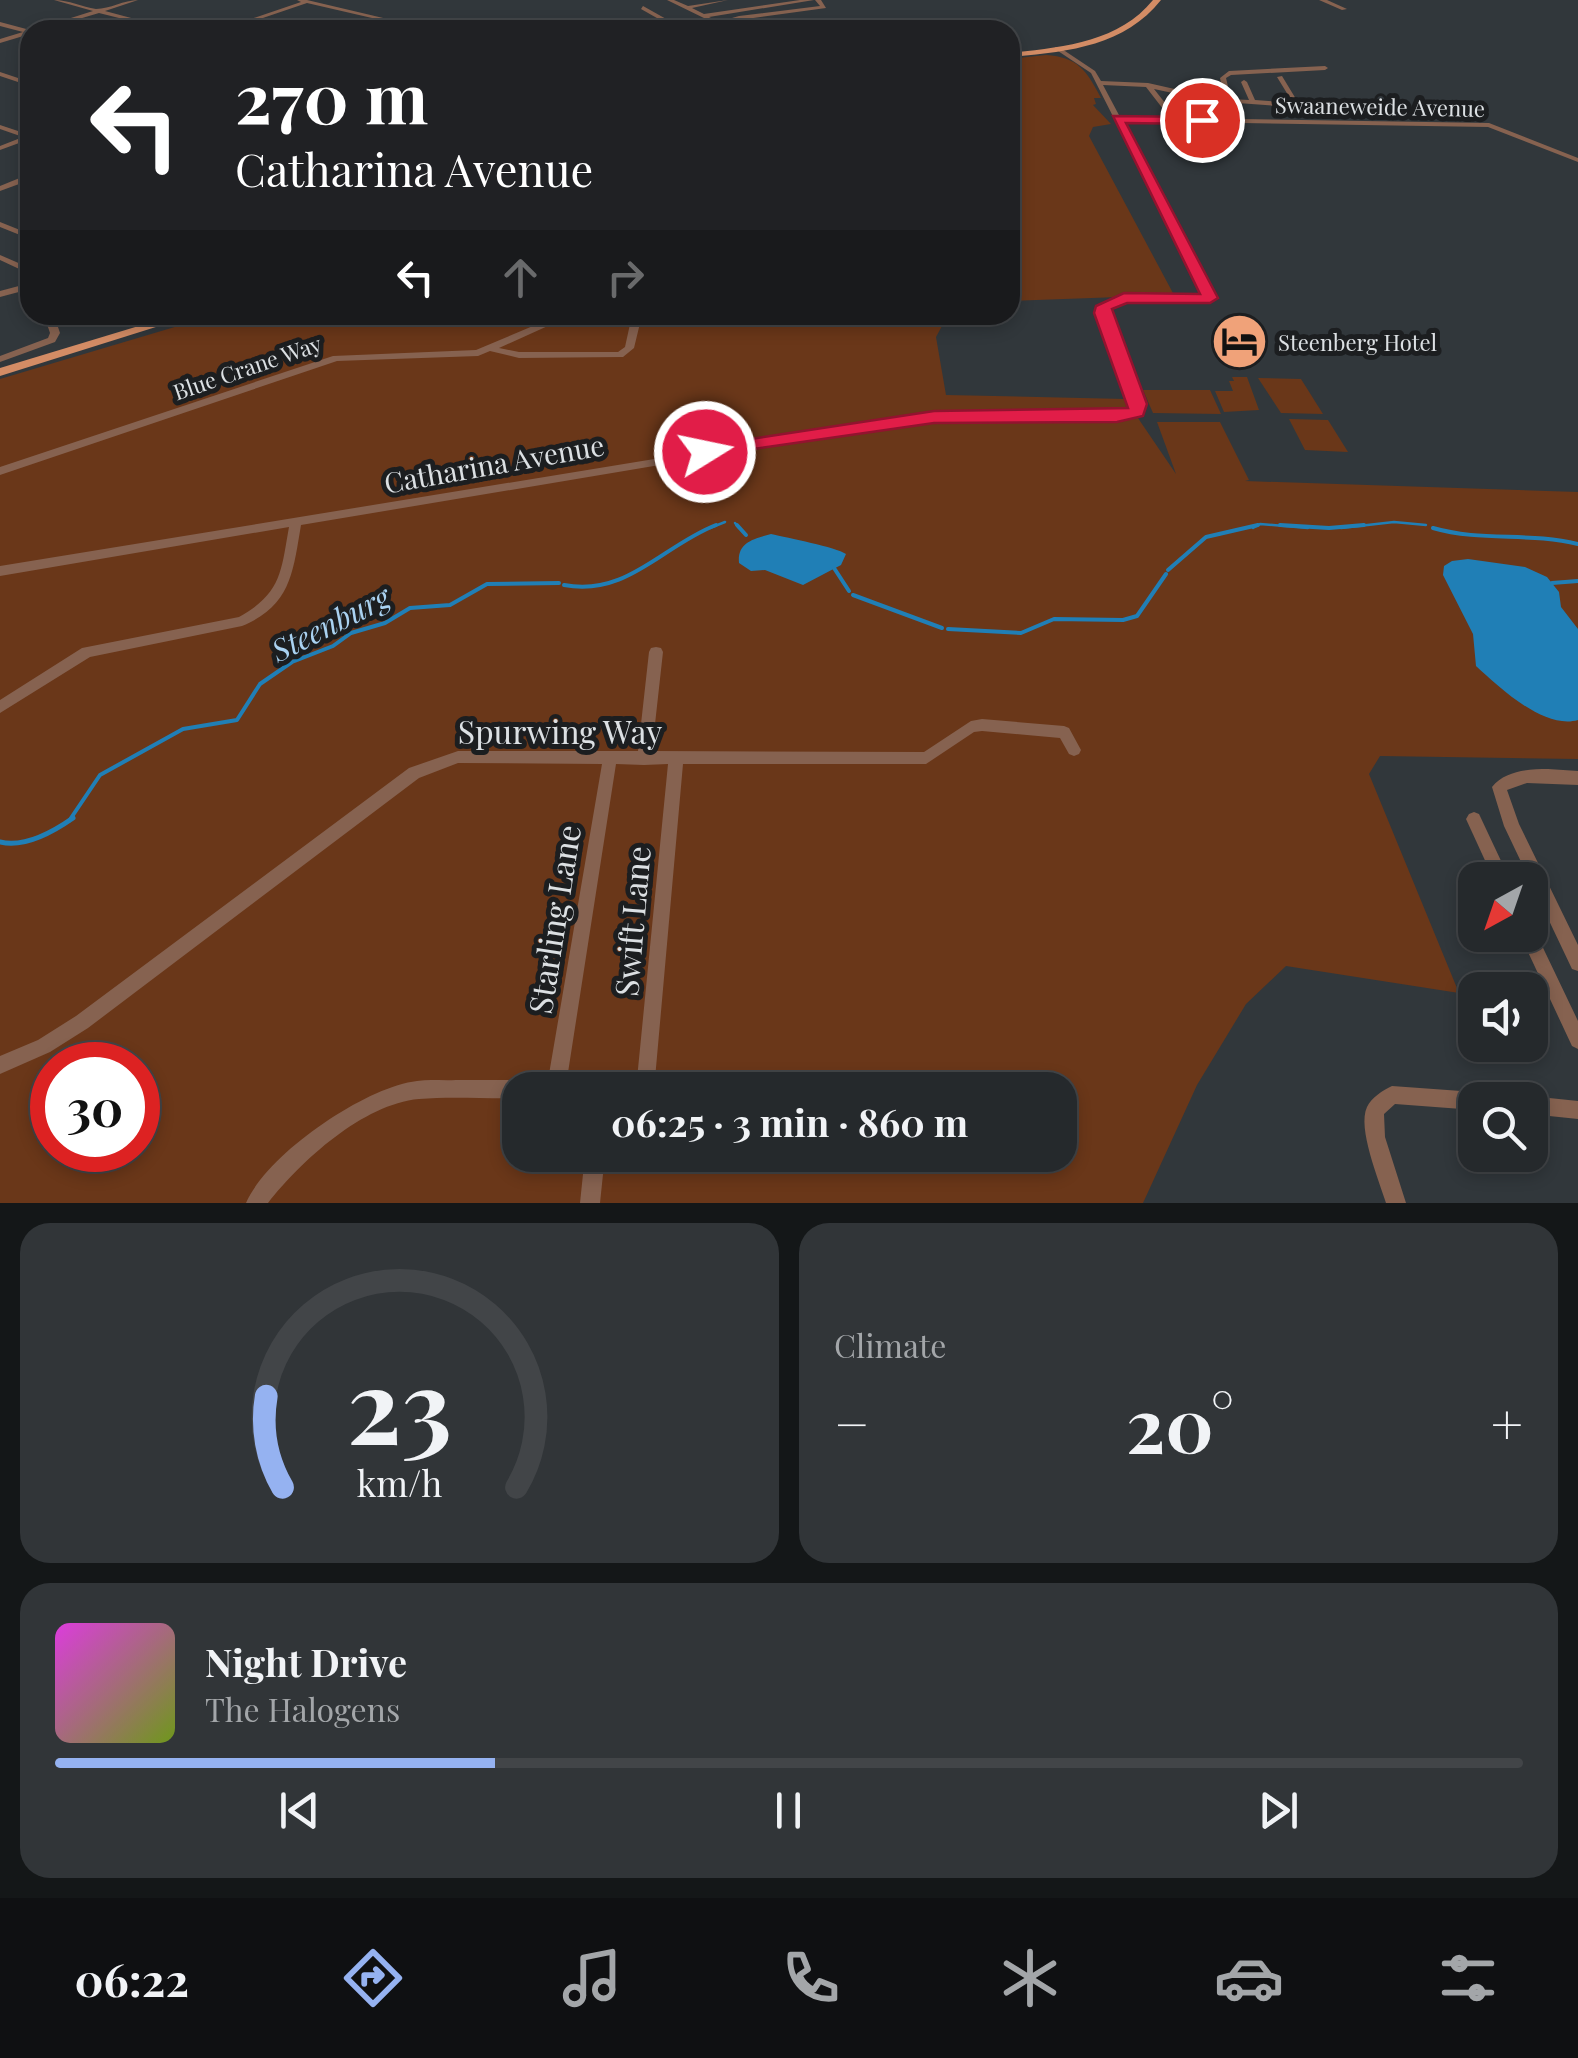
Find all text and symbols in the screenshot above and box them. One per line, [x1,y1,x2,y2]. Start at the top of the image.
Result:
text: 270 m [235,48,428,142]
icon: left [70,60,200,190]
pin [1160,78,1245,163]
street label: Swaaneweide Avenue [1275,89,1485,123]
icon: arrive [1175,93,1230,148]
text: Catharina Avenue [235,138,593,198]
icon: left [388,250,443,305]
icon: ahead [493,250,548,305]
icon: right [598,250,653,305]
hotel icon: Steenberg Hotel [1209,312,1269,372]
place label: Steenberg Hotel [1278,327,1437,357]
street label: Blue Crane Way [169,328,325,406]
position arrow [653,400,757,504]
street label: Catharina Avenue [381,425,607,501]
water label: Steenburg [263,575,398,670]
street label: Spurwing Way [458,709,662,752]
street label: Starling Lane [517,822,589,1016]
street label: Swift Lane [603,844,659,998]
north arrow [1458,862,1548,952]
map controls [1458,862,1548,1172]
button: sound [1458,972,1548,1062]
speed limit sign: 30 [30,1042,160,1172]
button: search [1458,1082,1548,1172]
text: 06:25 · 3 min · 860 m [611,1096,968,1147]
text: Climate [834,1323,946,1366]
text: 23 [347,1332,452,1471]
text: 20° [1126,1372,1234,1472]
text: − [834,1385,870,1459]
text: + [1491,1385,1523,1459]
text: km/h [357,1458,442,1506]
text: Night Drive [205,1636,407,1687]
text: The Halogens [205,1687,400,1730]
icon: previous [272,1783,327,1838]
icon: pause [761,1783,816,1838]
icon: next [1251,1783,1306,1838]
icon: directions [338,1943,408,2013]
icon: music [557,1943,627,2013]
icon: phone [776,1943,846,2013]
icon: climate [995,1943,1065,2013]
icon: car [1214,1943,1284,2013]
icon: filters [1433,1943,1503,2013]
text: 06:22 [75,1948,189,2008]

